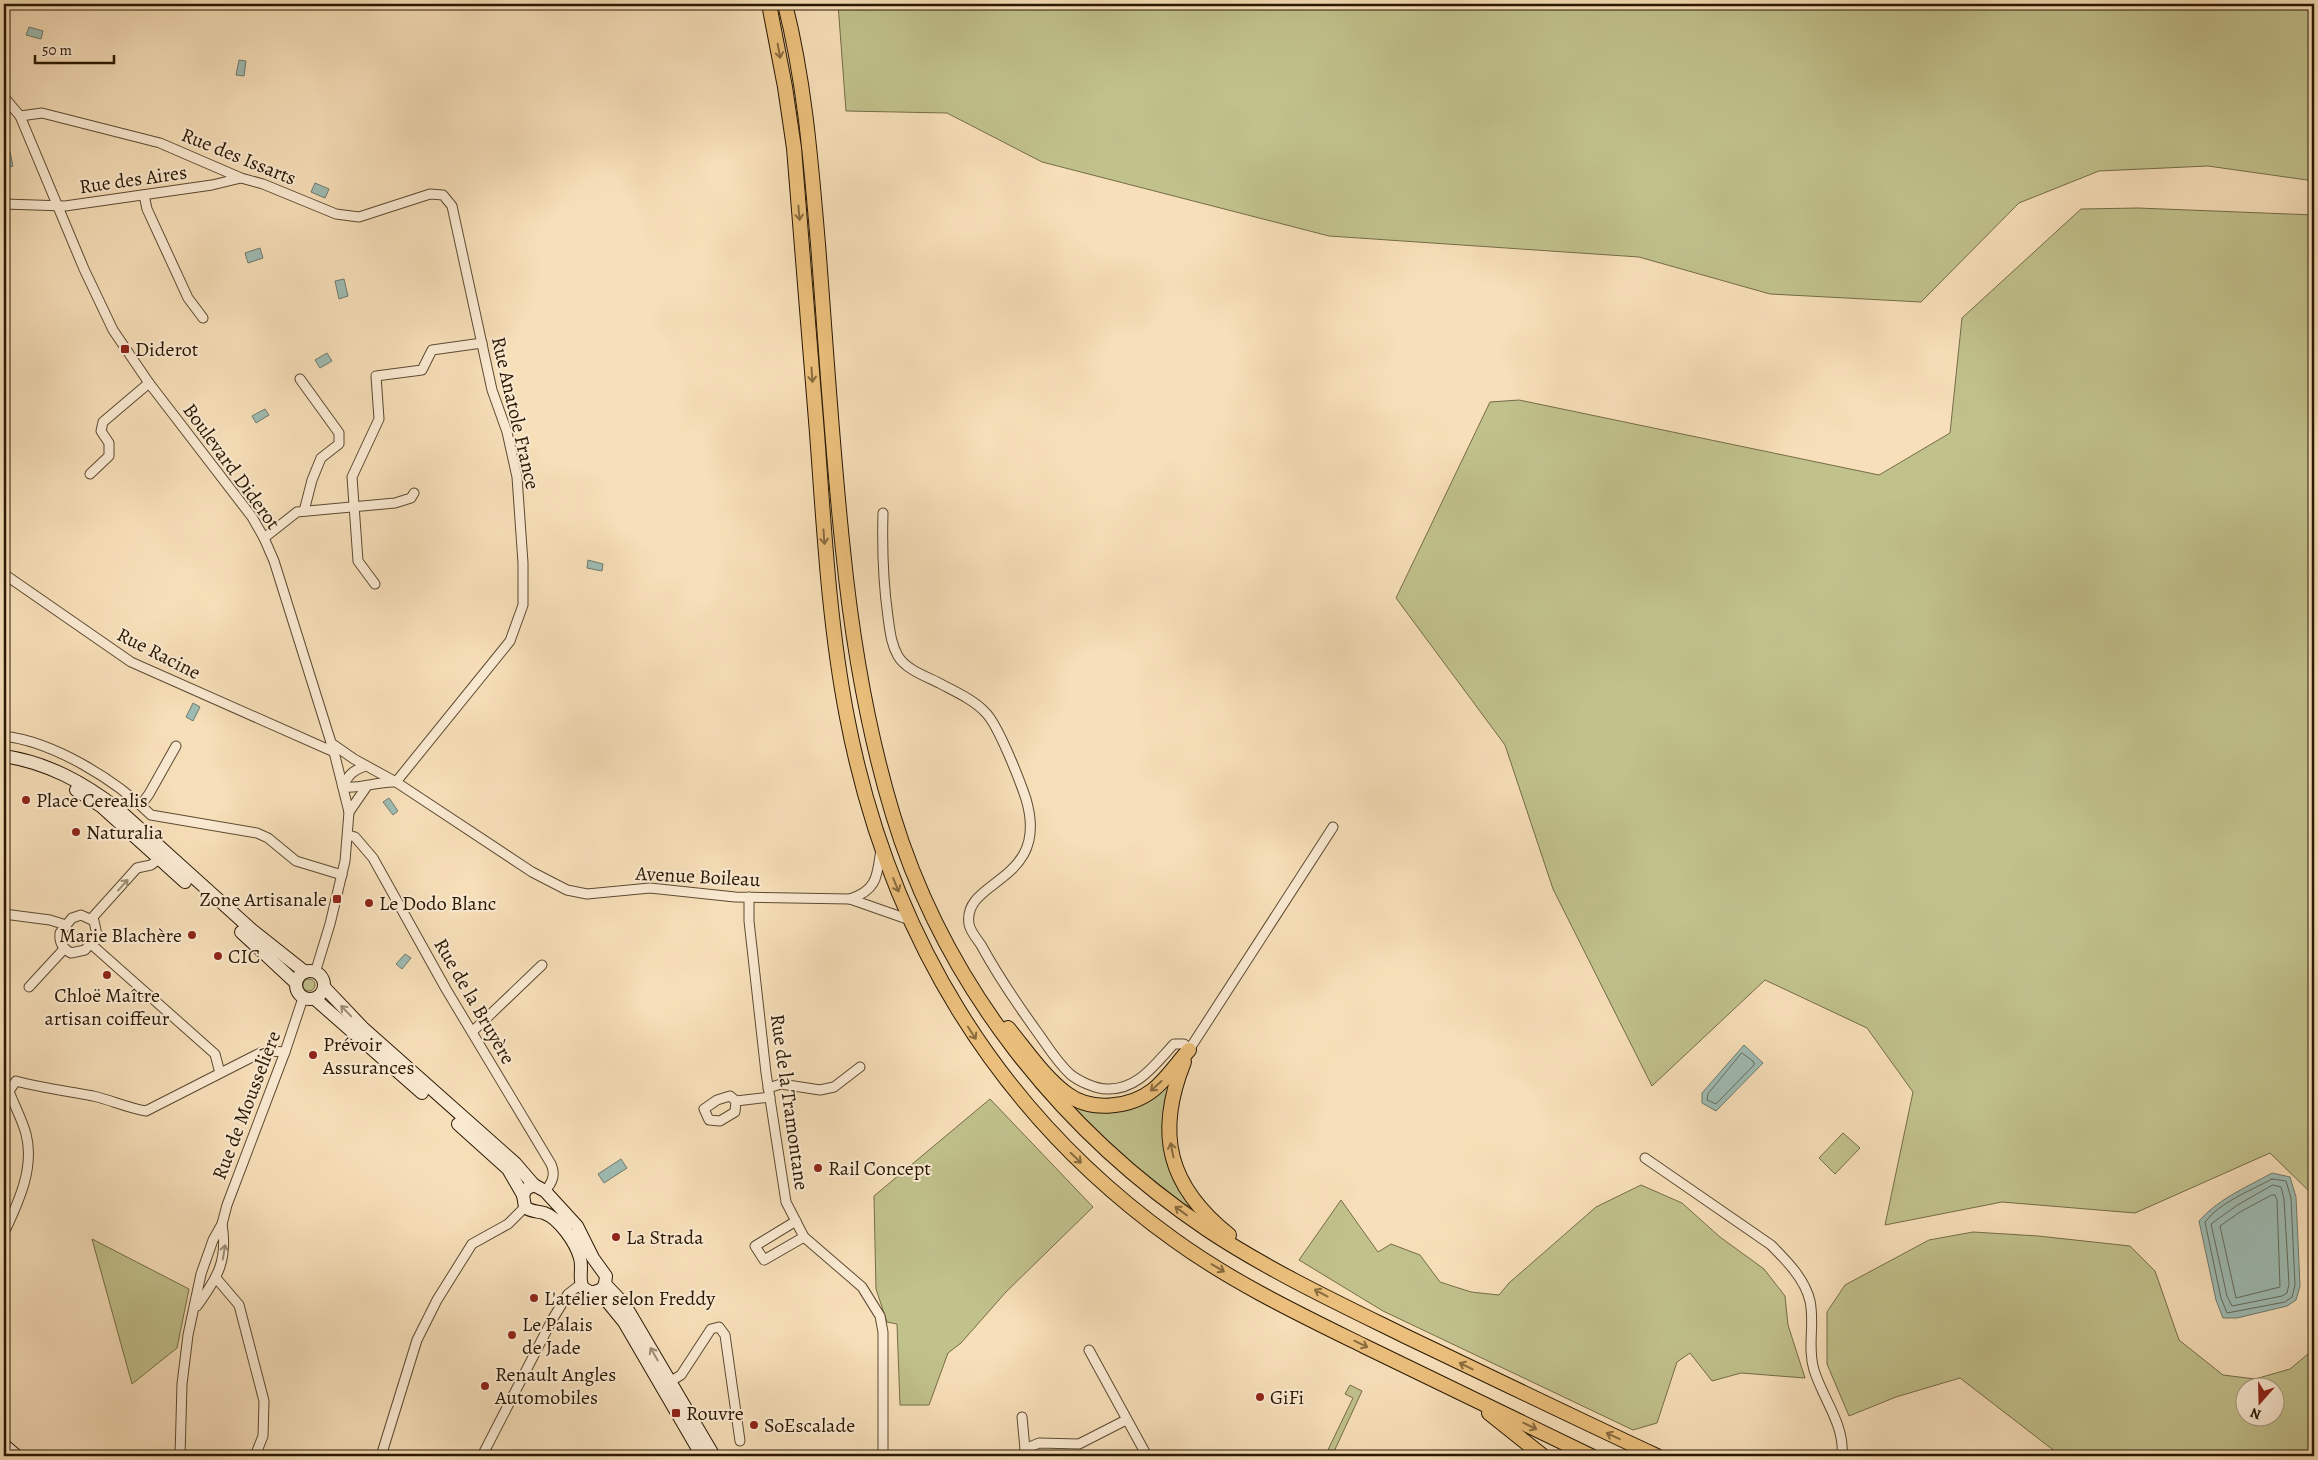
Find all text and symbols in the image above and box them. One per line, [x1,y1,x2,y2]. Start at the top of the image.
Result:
scale bar [35,32,114,64]
text: 50 m [42,40,72,60]
one-way arrow [774,43,784,59]
street label: Rue des Issarts [177,121,300,192]
street label: Rue des Aires [77,159,189,200]
one-way arrow [794,204,804,220]
street label: Rue Anatole France [485,334,546,492]
place label: Diderot [135,336,199,363]
marker: Diderot [119,343,131,355]
one-way arrow [808,366,817,382]
street label: Boulevard Diderot [177,398,287,535]
one-way arrow [820,528,829,544]
street label: Rue Racine [112,621,205,686]
place label: Place Cerealis [36,787,148,814]
marker: Place Cerealis [20,794,32,806]
place label: Naturalia [86,819,164,846]
marker: Naturalia [70,826,82,838]
street label: Avenue Boileau [634,860,761,893]
one-way arrow [891,877,901,892]
one-way arrow [117,878,128,891]
place label: Zone Artisanale [200,886,327,913]
place label: Le Dodo Blanc [379,890,496,917]
marker: Zone Artisanale [331,893,343,905]
marker: Le Dodo Blanc [363,897,375,909]
place label: Marie Blachère [59,922,182,949]
marker: Marie Blachère [186,929,198,941]
street label: Rue de la Bruyère [428,933,522,1069]
place label: CIC [228,943,260,970]
marker: CIC [212,950,224,962]
marker: Chloë Maître artisan coiffeur [101,969,113,981]
place label: Chloë Maître artisan coiffeur [45,982,170,1032]
one-way arrow [340,1005,352,1018]
street label: Rue de la Tramontane [764,1012,815,1192]
one-way arrow [967,1026,978,1040]
street label: Rue de Mousselière [206,1027,287,1183]
place label: Prévoir Assurances [322,1031,415,1081]
marker: Prévoir Assurances [307,1049,319,1061]
one-way arrow [1150,1080,1163,1092]
one-way arrow [1166,1142,1176,1158]
one-way arrow [1070,1152,1083,1164]
place label: Rail Concept [828,1155,931,1182]
marker: Rail Concept [812,1162,824,1174]
one-way arrow [1174,1206,1188,1216]
place label: La Strada [626,1224,704,1251]
marker: La Strada [610,1231,622,1243]
one-way arrow [219,1245,229,1261]
one-way arrow [1210,1264,1224,1274]
place label: L'atelier selon Freddy [544,1285,716,1312]
one-way arrow [1314,1288,1329,1298]
marker: L'atelier selon Freddy [528,1292,540,1304]
place label: Le Palais de Jade [522,1311,593,1361]
marker: Le Palais de Jade [506,1329,518,1341]
one-way arrow [1353,1340,1368,1349]
one-way arrow [649,1346,659,1361]
one-way arrow [1459,1360,1474,1370]
place label: Renault Angles Automobiles [494,1361,616,1411]
north arrow [2236,1378,2286,1428]
marker: Renault Angles Automobiles [479,1380,491,1392]
place label: GiFi [1270,1384,1304,1411]
marker: GiFi [1254,1391,1266,1403]
place label: Rouvre [686,1400,744,1427]
text: N [2248,1403,2264,1424]
marker: Rouvre [670,1407,682,1419]
place label: SoEscalade [764,1412,855,1439]
marker: SoEscalade [748,1419,760,1431]
one-way arrow [1522,1422,1537,1432]
one-way arrow [1606,1430,1621,1440]

